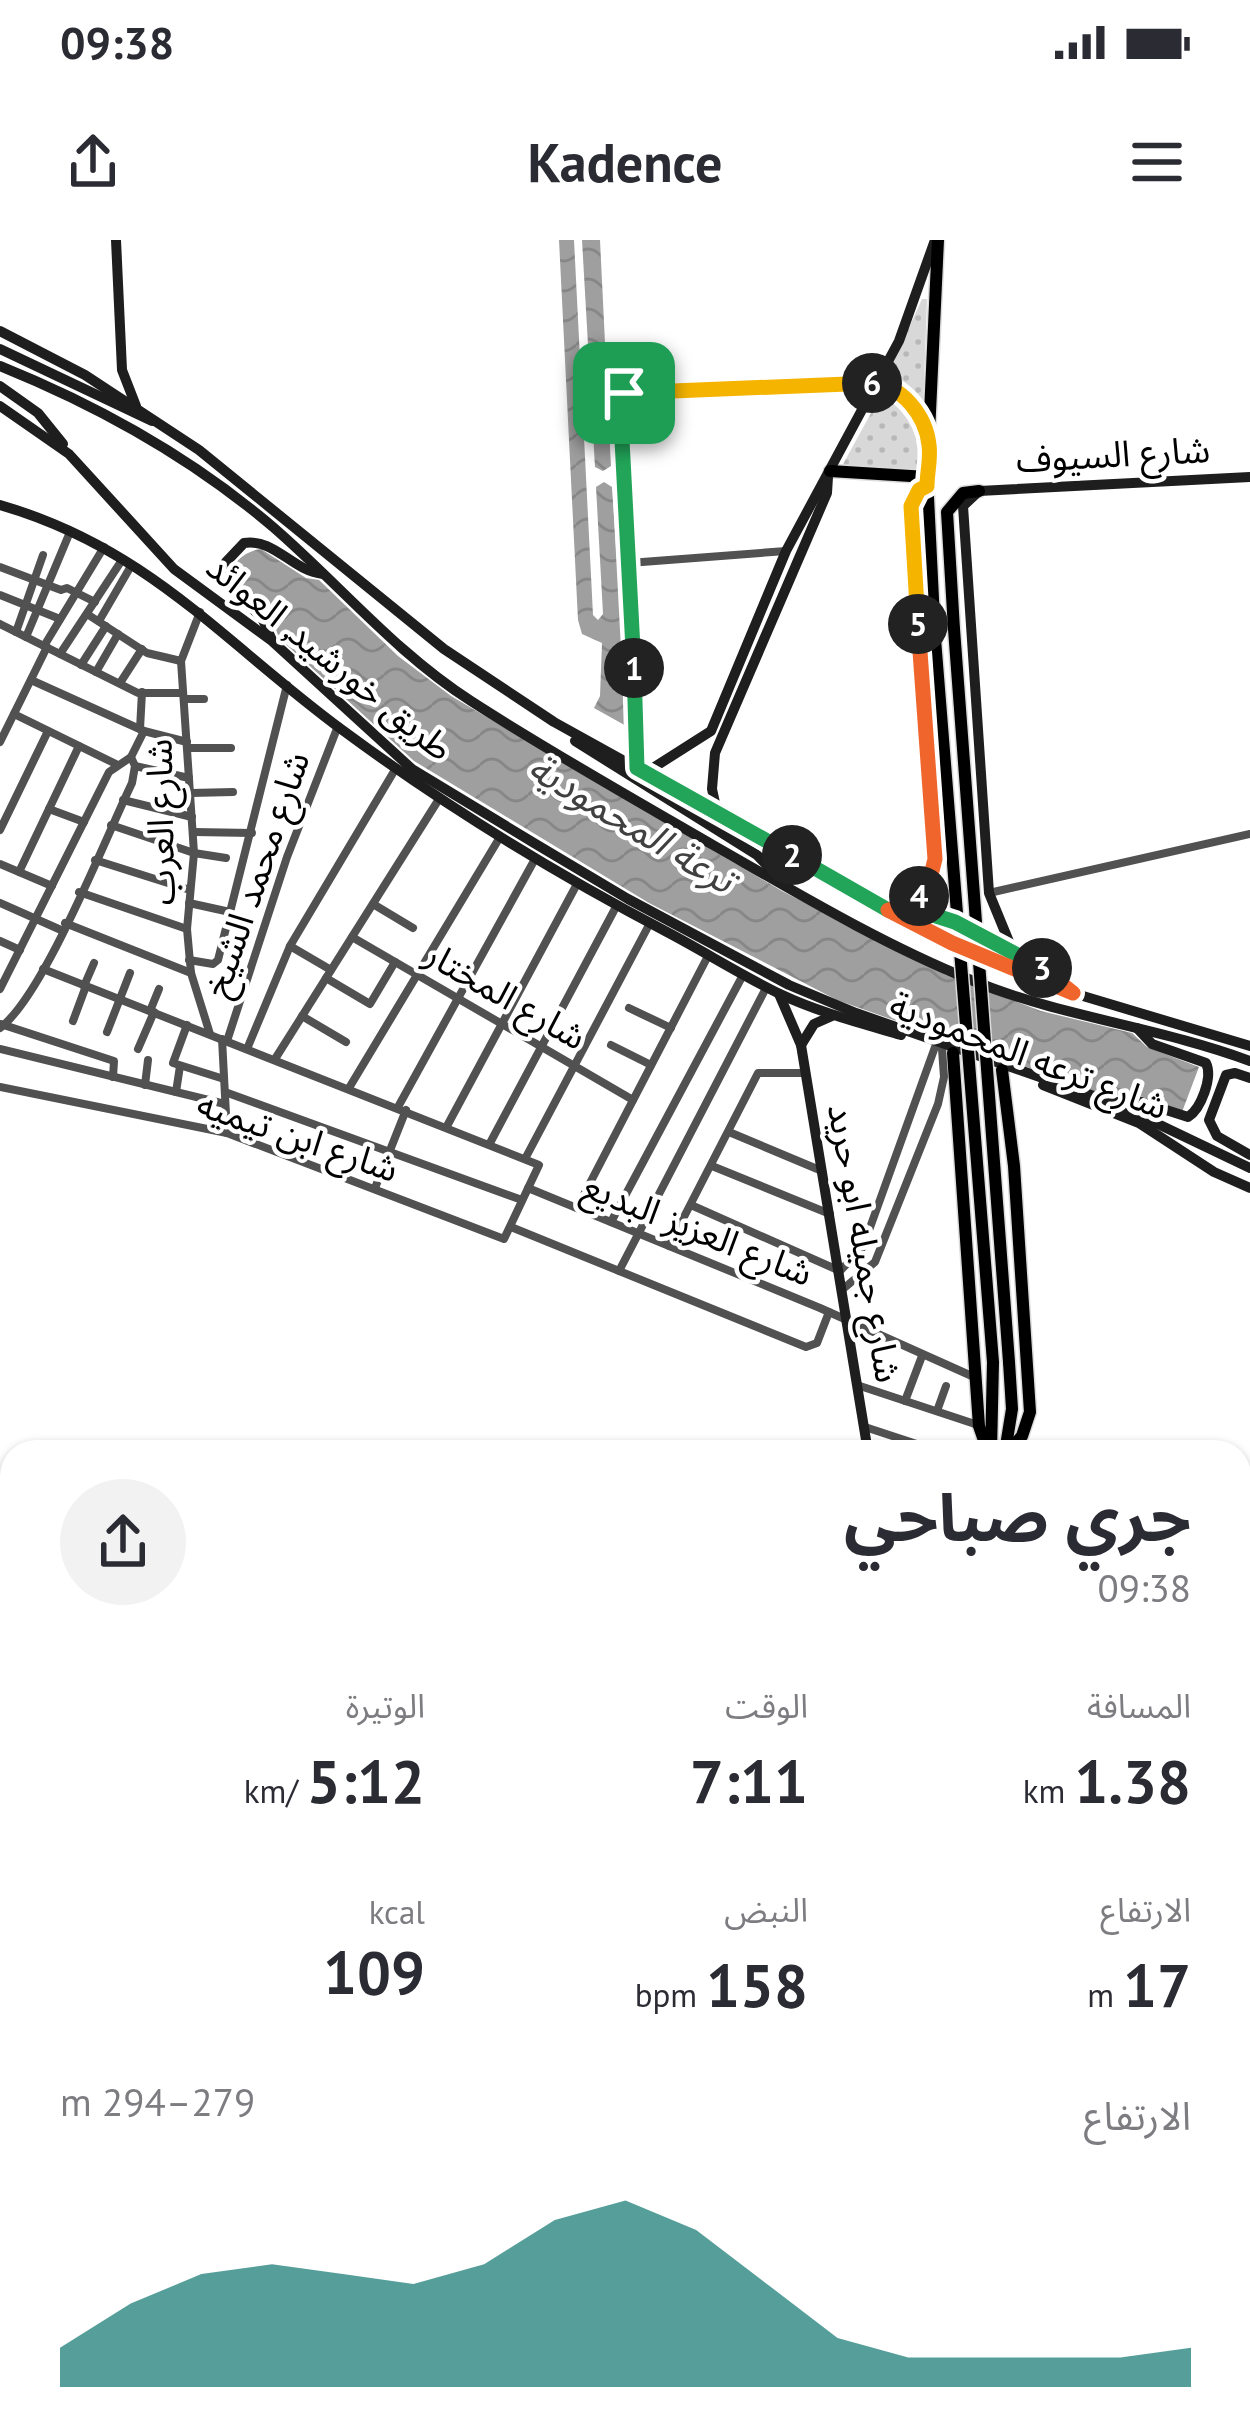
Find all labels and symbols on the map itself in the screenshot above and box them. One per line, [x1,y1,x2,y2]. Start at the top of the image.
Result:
pin [573,342,675,444]
pin: 6 [842,353,902,413]
street label: شارع السيوف [1015,425,1211,486]
street label: طريق خورشيد, العوائد [197,543,463,771]
pin: 5 [888,594,948,654]
pin: 1 [604,638,664,698]
street label: شارع العرب [135,738,188,906]
water label: ترعة المحمودية [520,741,750,907]
street label: شارع محمد الشيخ [192,745,323,1004]
pin: 2 [762,825,822,885]
pin: 4 [889,866,949,926]
street label: شارع المختار [414,929,595,1063]
pin: 3 [1012,938,1072,998]
street label: شارع ترعه المحمودية [882,980,1175,1133]
street label: شارع ابن تيميه [190,1079,405,1196]
street label: شارع جميله ابو حريد [814,1100,913,1387]
street label: شارع العزيز البديع [575,1161,820,1300]

